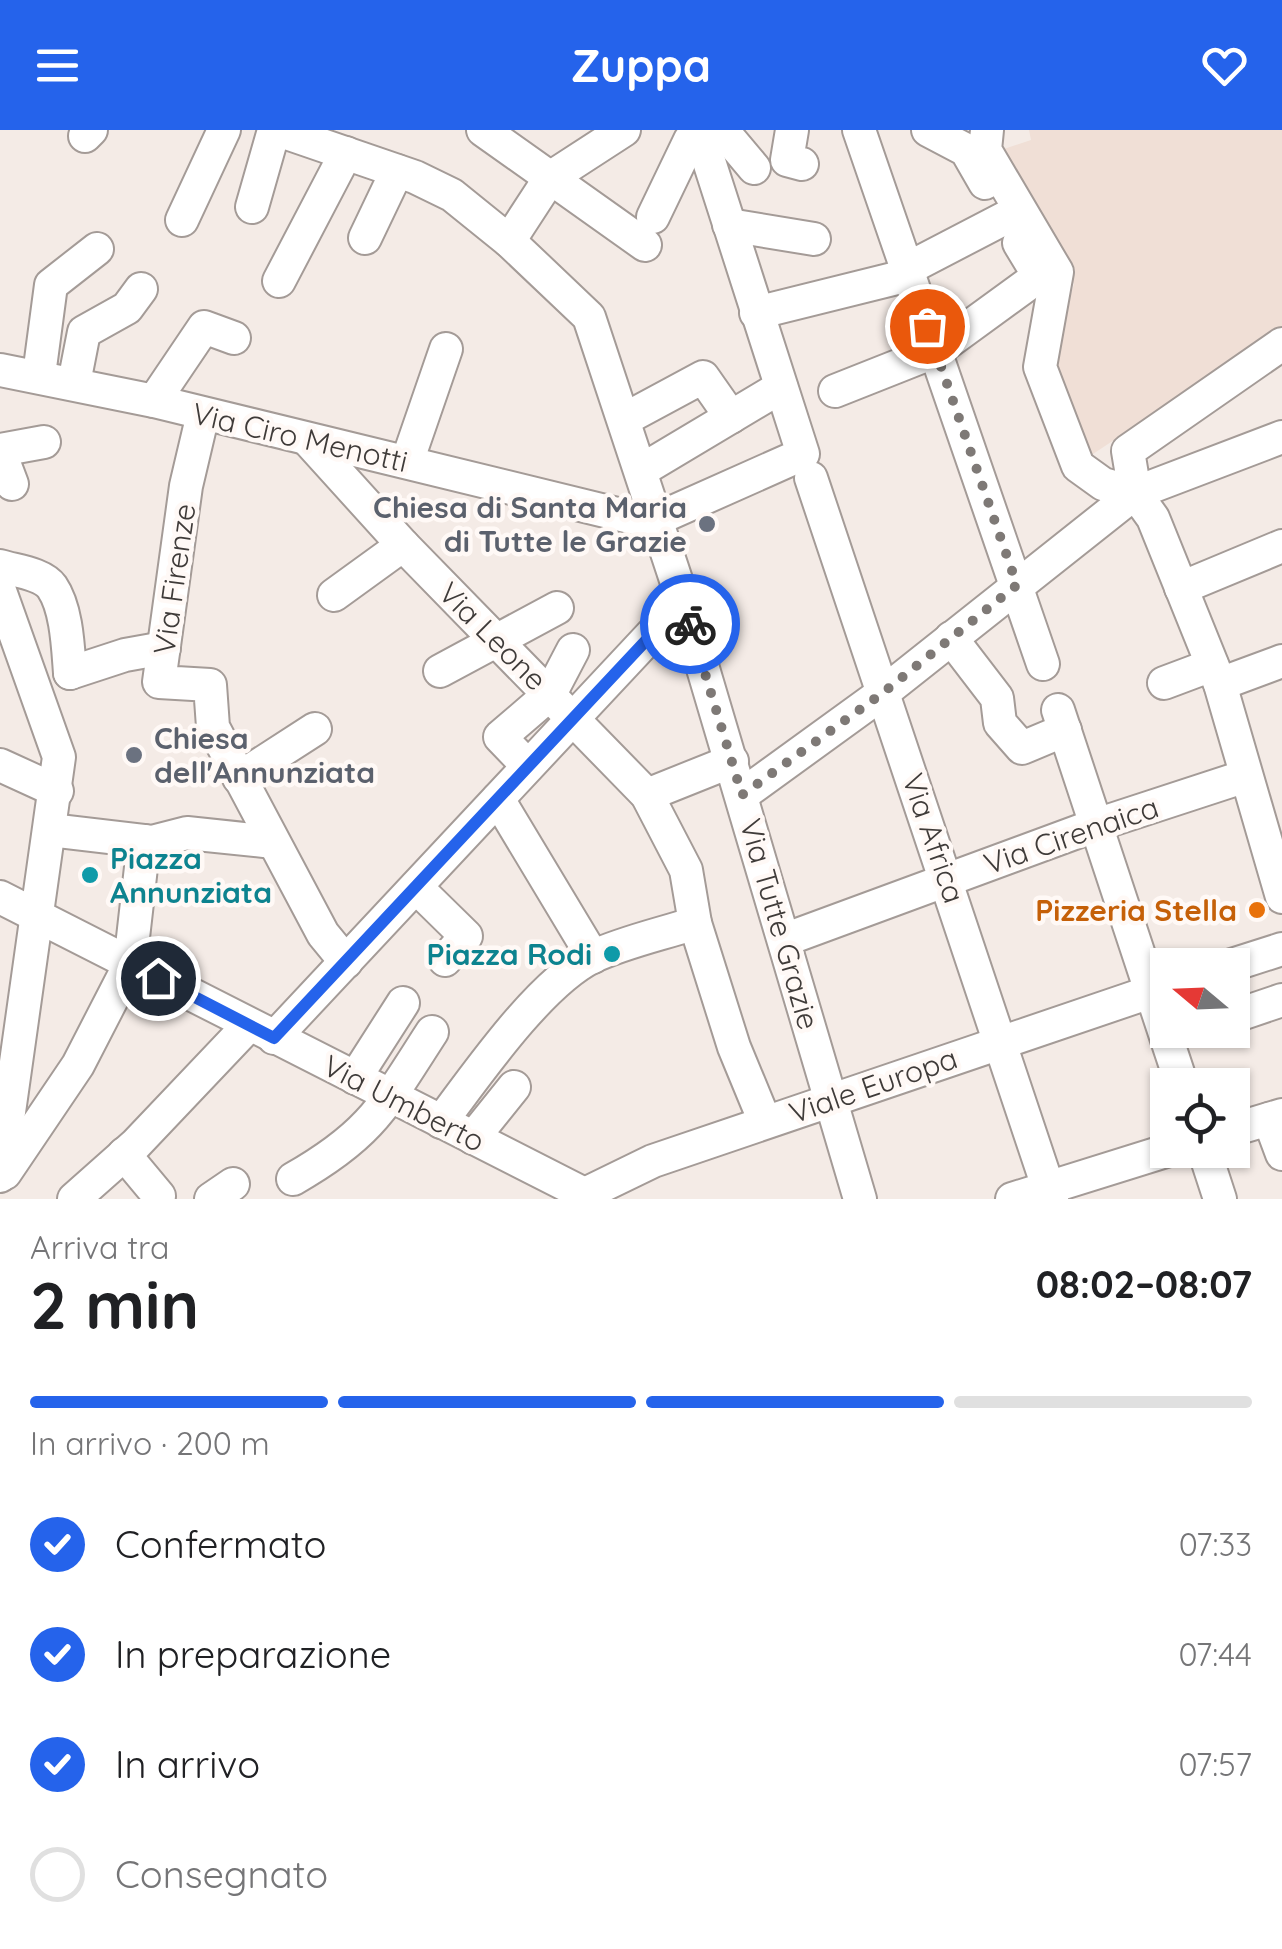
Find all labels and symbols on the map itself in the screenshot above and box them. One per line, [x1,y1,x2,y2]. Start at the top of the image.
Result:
pin [885,284,970,369]
street label: Via Ciro Menotti [189,394,411,480]
place label: Chiesa di Santa Maria di Tutte le Grazie [373,488,687,560]
street label: Via Firenze [145,501,203,657]
marker: Chiesa di Santa Maria di Tutte le Grazie [696,513,718,535]
street label: Via Leone [431,574,555,698]
courier [640,574,740,674]
place label: Chiesa dell'Annunziata [154,719,375,791]
marker: Chiesa dell'Annunziata [123,744,145,766]
street label: Via Africa [894,768,974,908]
street label: Via Cirenaica [979,787,1163,883]
street label: Via Tutte Grazie [732,814,828,1034]
place label: Piazza Annunziata [110,839,272,911]
marker: Piazza Annunziata [79,864,101,886]
place label: Pizzeria Stella [1035,891,1237,929]
marker: Pizzeria Stella [1246,899,1268,921]
place label: Piazza Rodi [427,935,592,973]
pin [116,936,201,1021]
marker: Piazza Rodi [601,943,623,965]
north arrow [1150,948,1250,1048]
street label: Viale Europa [784,1038,962,1132]
street label: Via Umberto [317,1046,491,1160]

